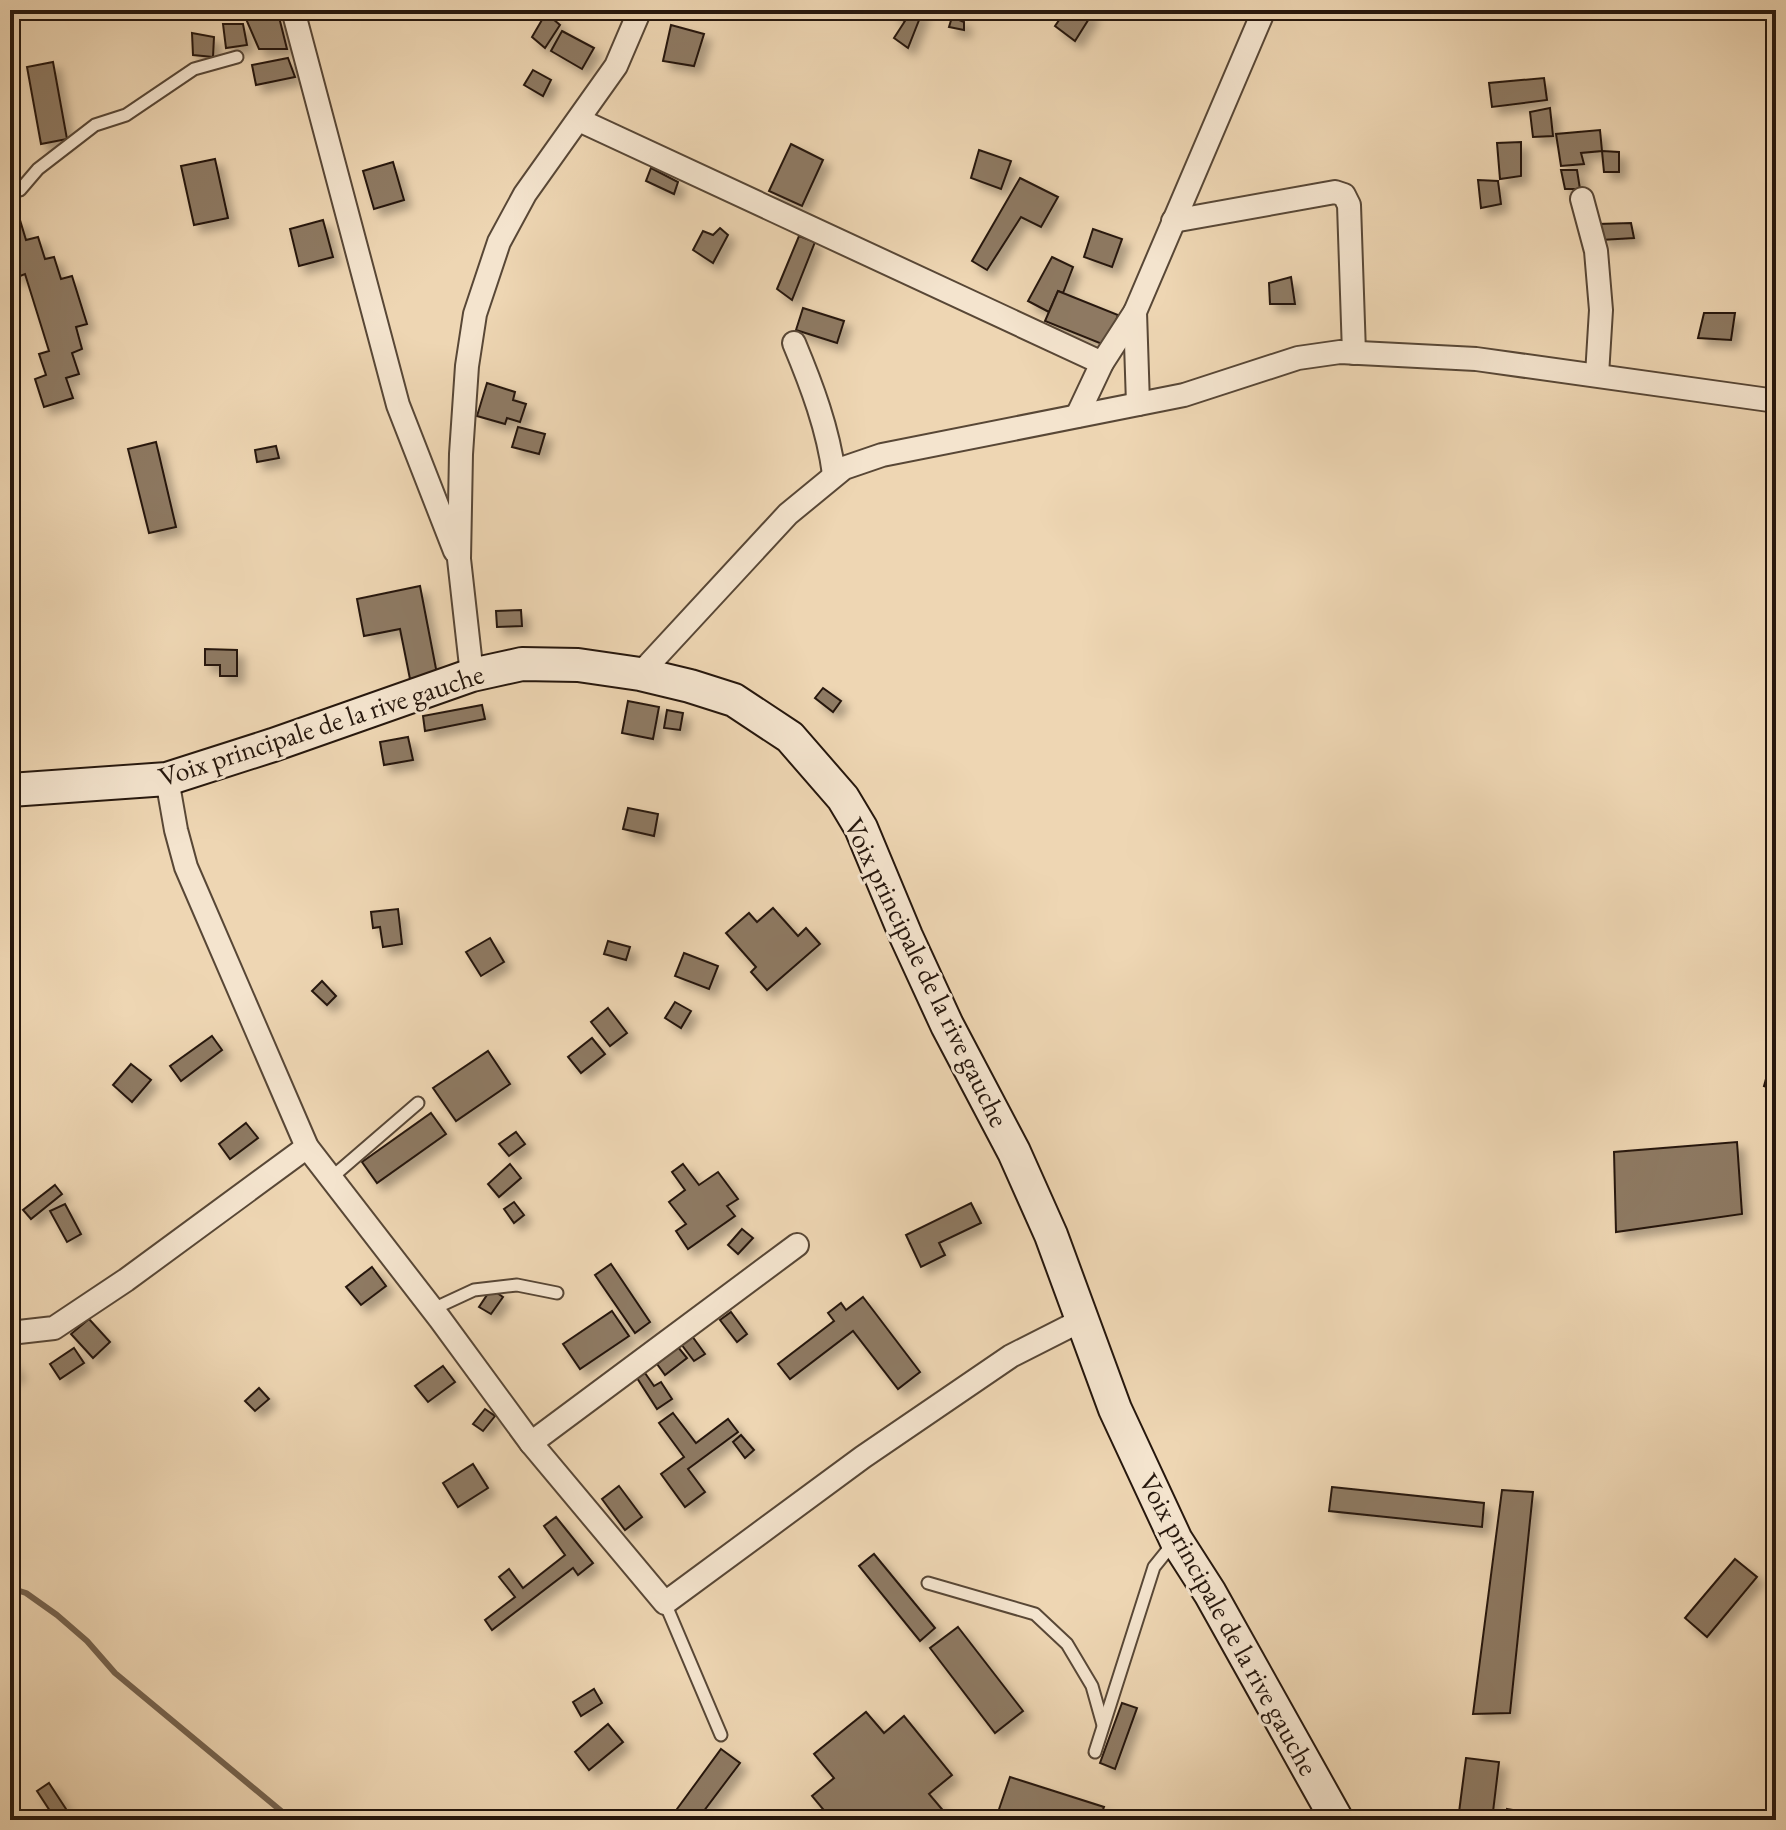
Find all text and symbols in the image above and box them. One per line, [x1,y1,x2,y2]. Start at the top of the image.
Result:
street label: Voix principale de la rive gauche [154,655,488,795]
street label: Voix principale de la rive gauche [836,811,1018,1133]
street label: Voix principale de la rive gauche [1131,1467,1327,1781]

